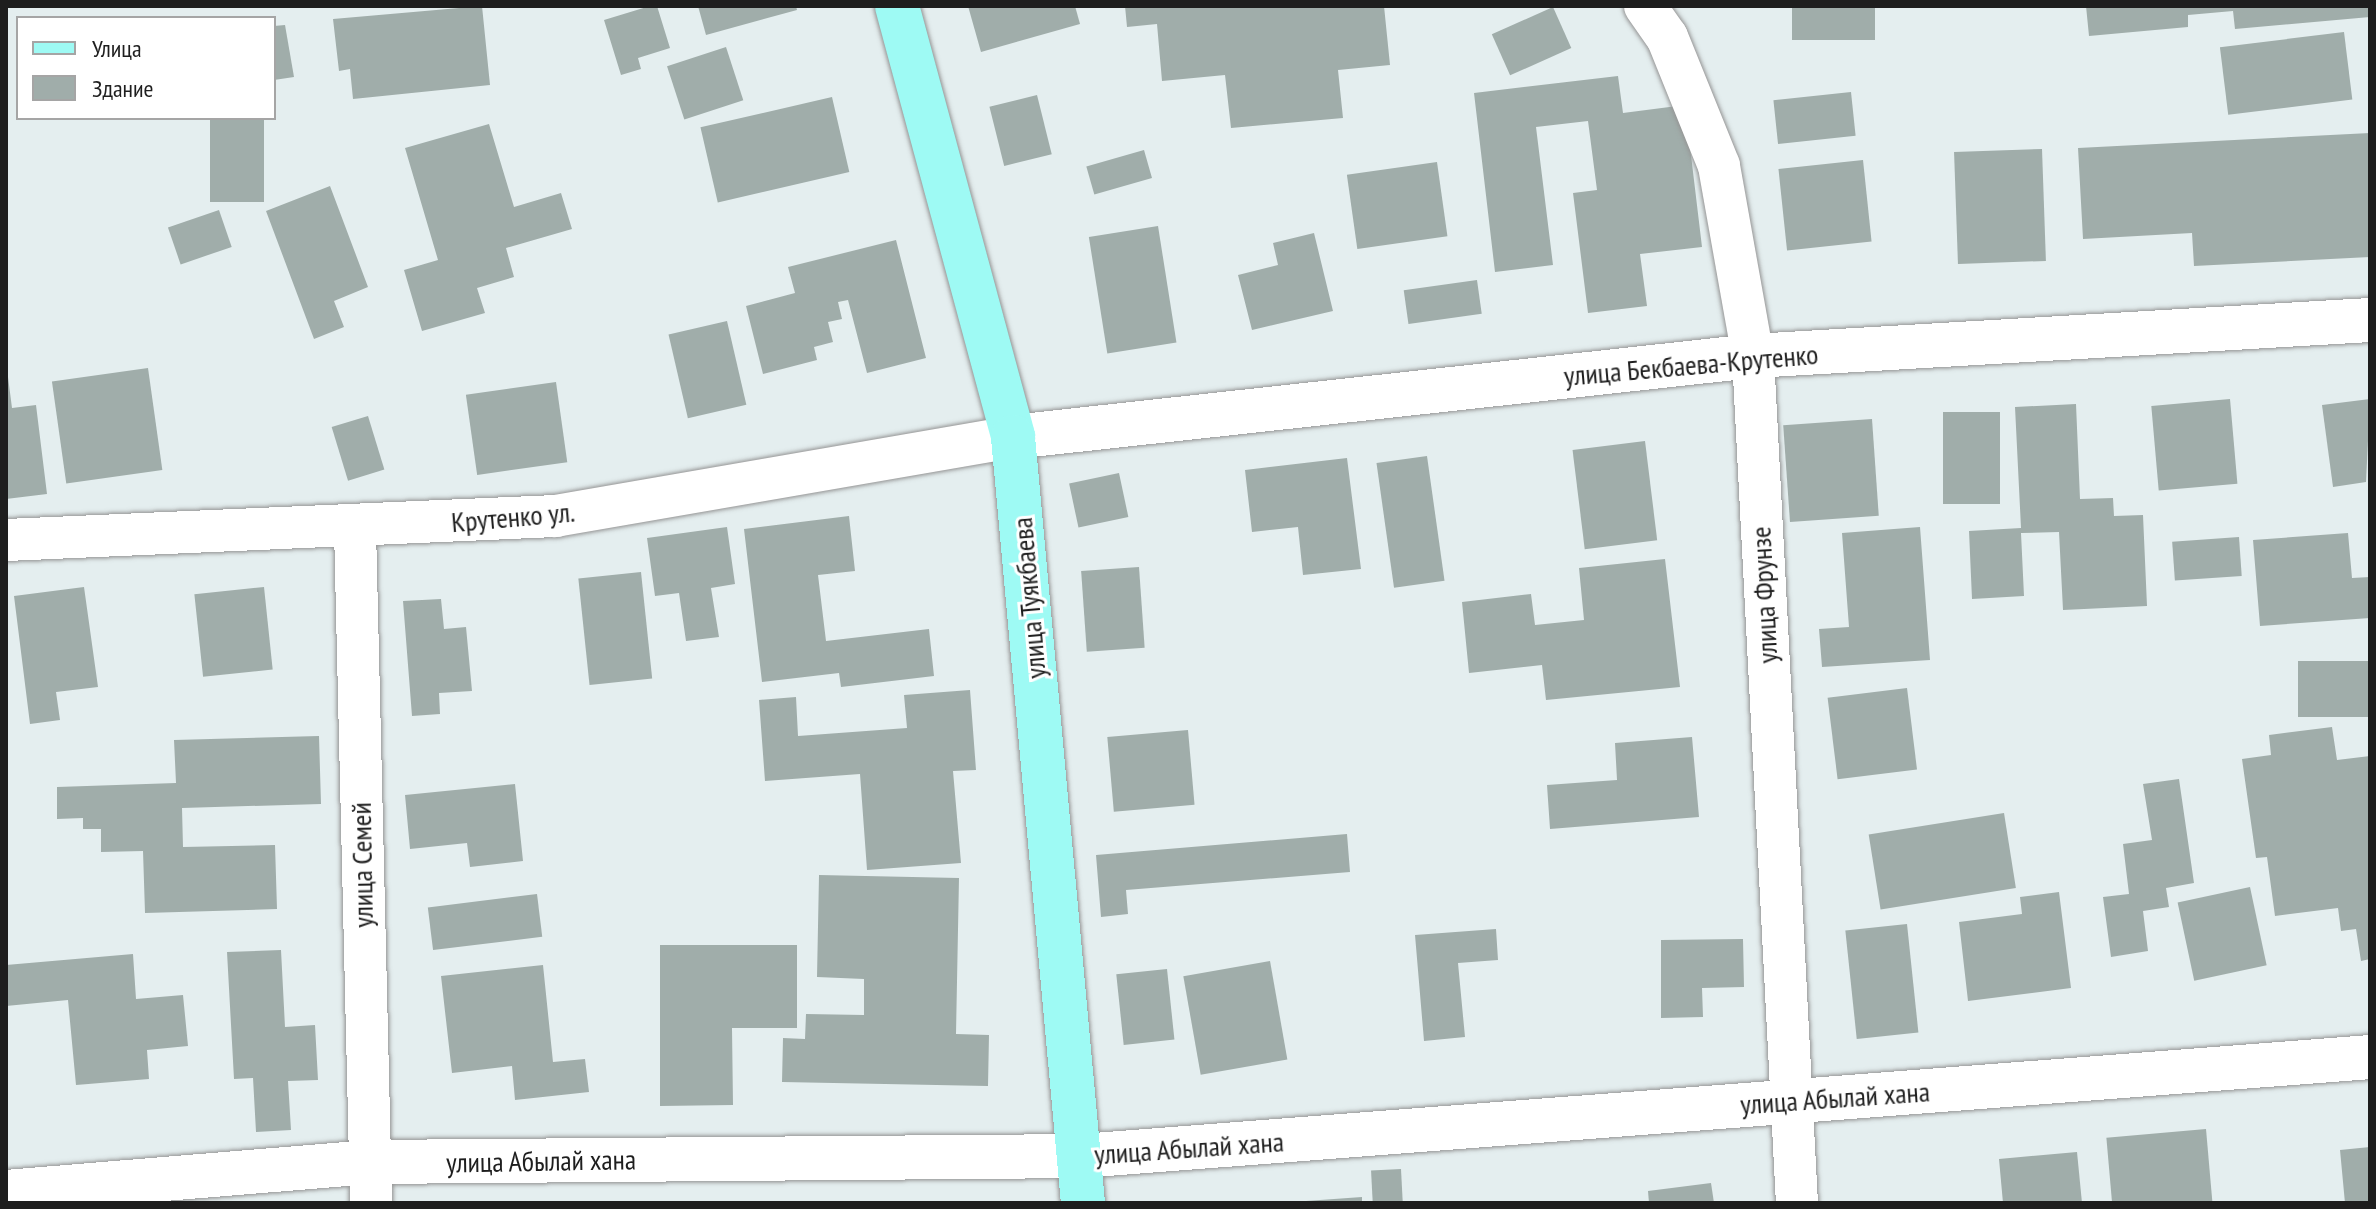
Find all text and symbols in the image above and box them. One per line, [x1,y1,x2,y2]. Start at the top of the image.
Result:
legend [16,16,276,120]
text: Улица [92,33,142,64]
text: Здание [92,73,153,104]
street label: улица Бекбаева-Крутенко [1562,337,1820,393]
street label: Крутенко ул. [450,495,576,539]
street label: улица Туякбаева [1005,516,1053,680]
street label: улица Фрунзе [1744,526,1784,664]
street label: улица Семей [344,802,380,928]
street label: улица Абылай хана [1739,1075,1931,1121]
street label: улица Абылай хана [1093,1125,1285,1171]
street label: улица Абылай хана [445,1143,637,1179]

